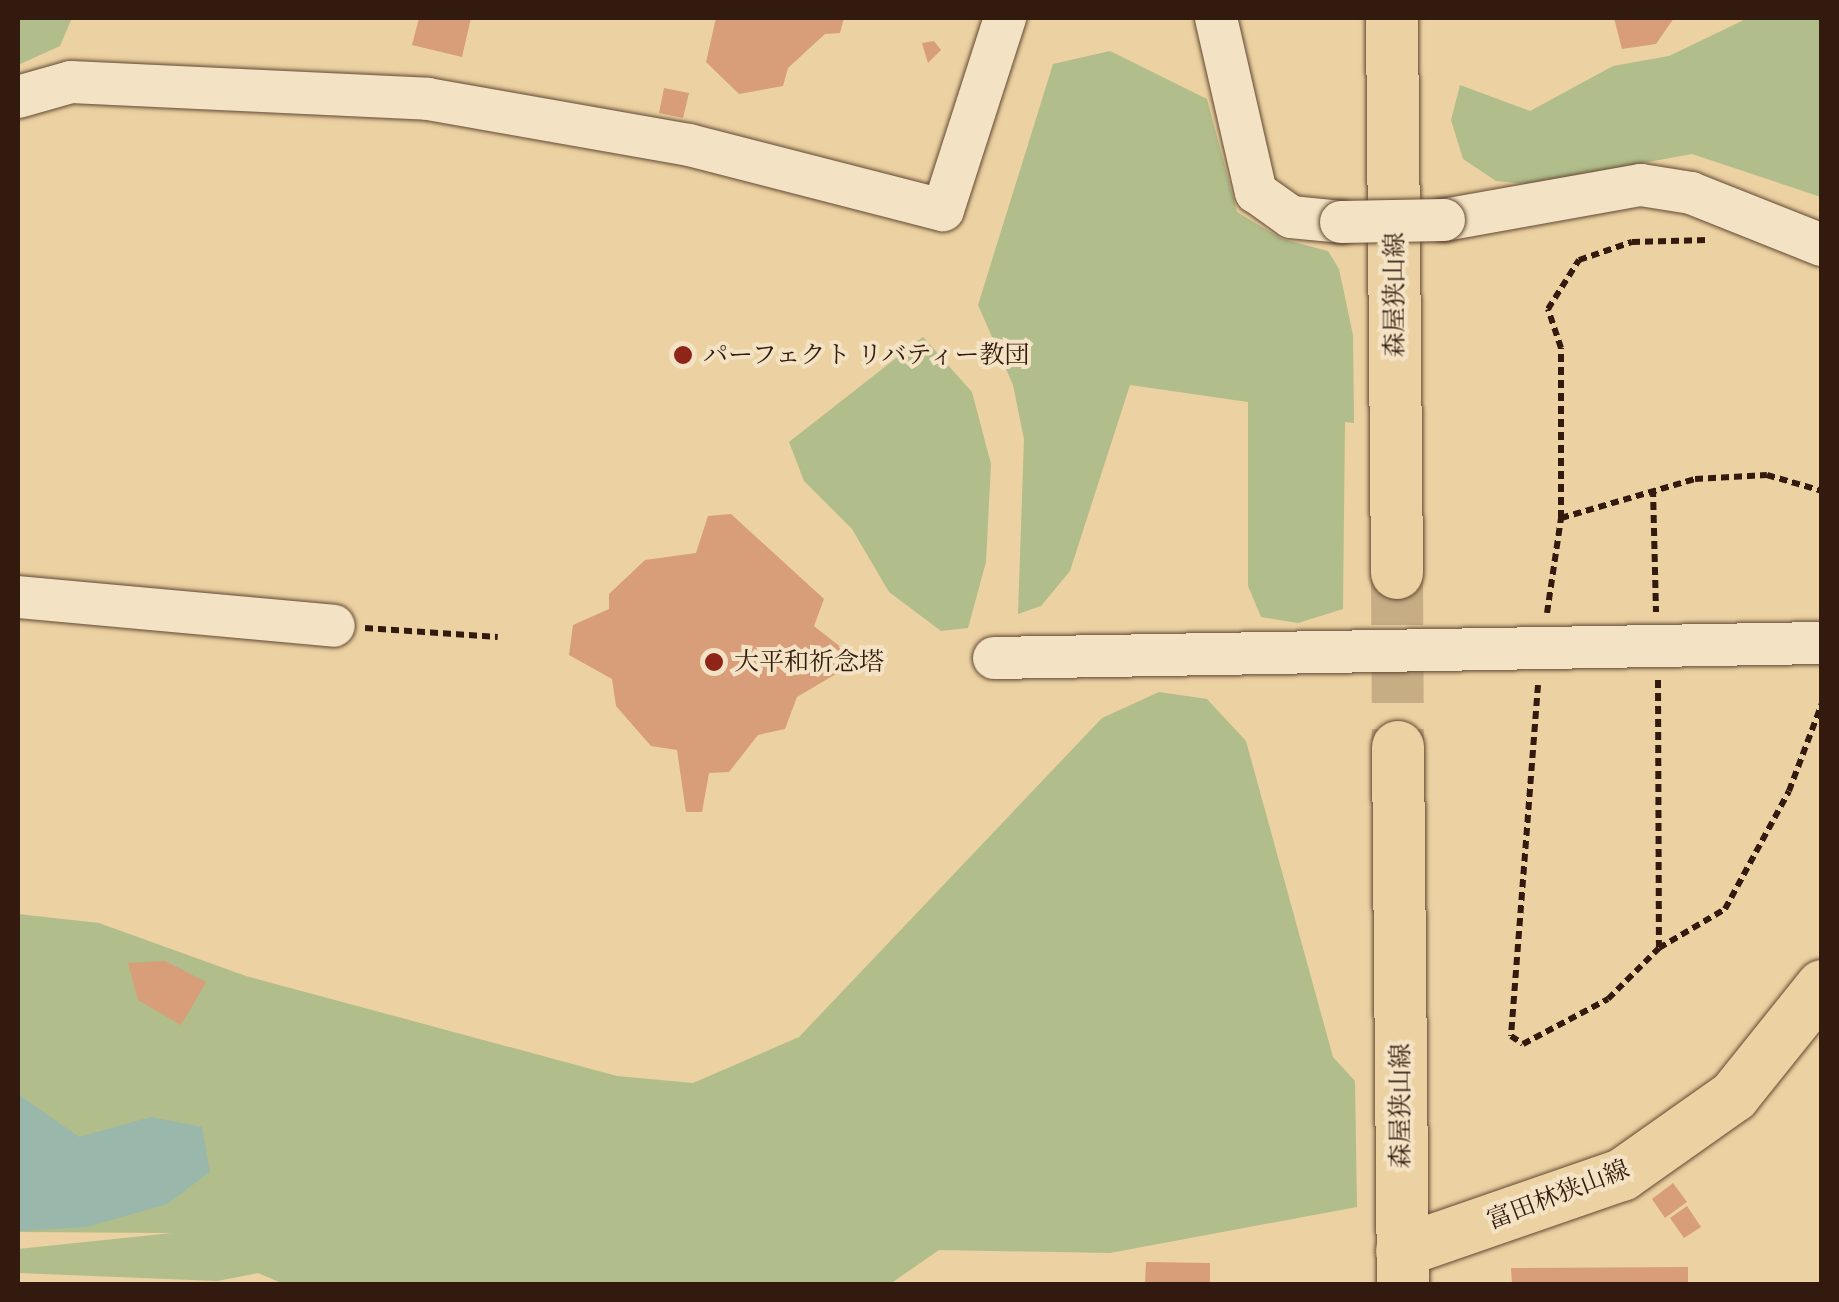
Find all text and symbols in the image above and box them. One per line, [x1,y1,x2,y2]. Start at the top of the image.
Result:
street label: 森屋狭山線 [1380,233,1410,357]
place label: パーフェクト リバティー教団 [703,340,1035,370]
marker: パーフェクト リバティー教団 [672,344,694,366]
place label: 大平和祈念塔 [734,647,884,677]
marker: 大平和祈念塔 [703,651,725,673]
street label: 森屋狭山線 [1386,1044,1416,1168]
street label: 富田林狭山線 [1483,1154,1633,1236]

